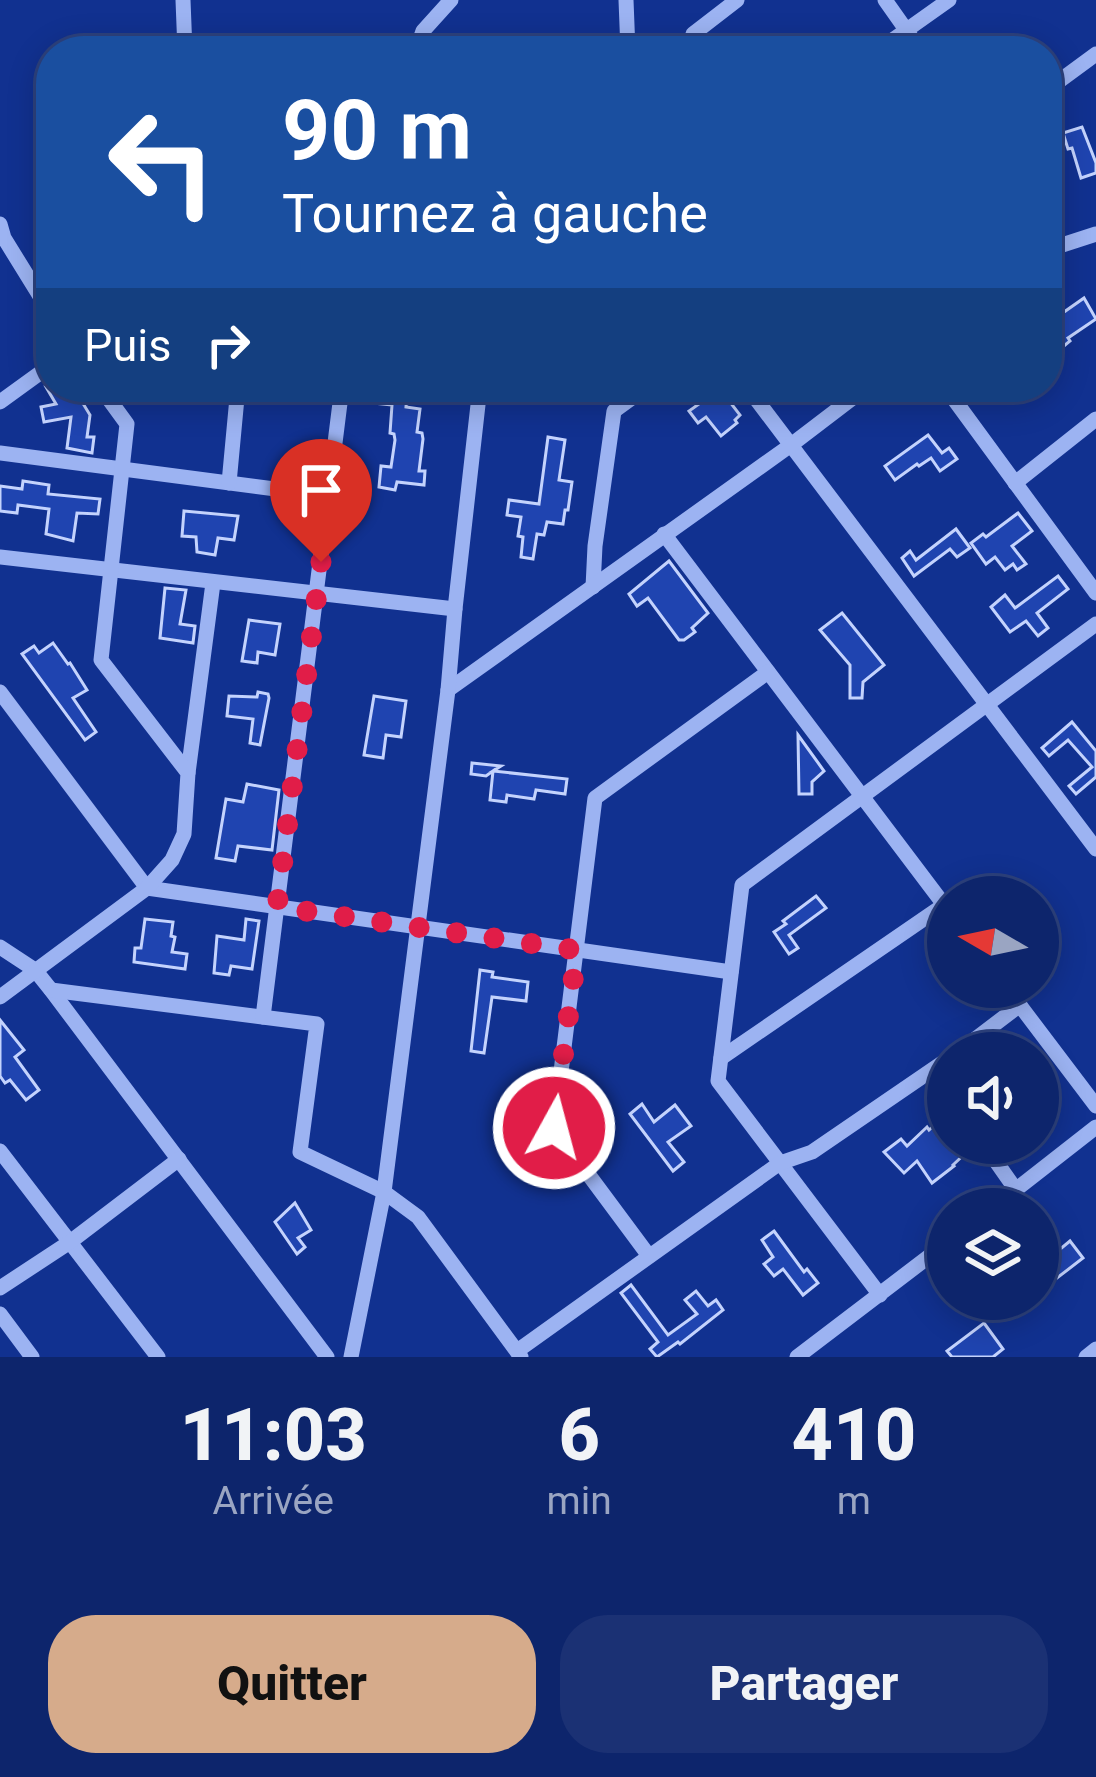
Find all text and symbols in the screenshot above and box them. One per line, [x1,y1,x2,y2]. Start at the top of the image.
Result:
text: 90 m [282,81,472,180]
icon: left [84,84,240,240]
text: Tournez à gauche [282,182,708,245]
icon: right [195,312,261,378]
text: Puis [84,319,171,372]
pin [270,439,372,562]
icon: arrive [288,457,354,523]
north arrow [927,876,1059,1008]
map controls [927,876,1059,1320]
button: sound [927,1032,1059,1164]
position arrow [491,1065,617,1191]
button: layers [927,1188,1059,1320]
text: 11:03 [180,1393,367,1478]
text: 6 [558,1393,600,1478]
text: 410 [792,1393,916,1478]
text: Arrivée [213,1478,334,1524]
text: min [547,1478,612,1524]
text: m [837,1478,871,1524]
button: Quitter [48,1615,536,1753]
button: Partager [560,1615,1048,1753]

